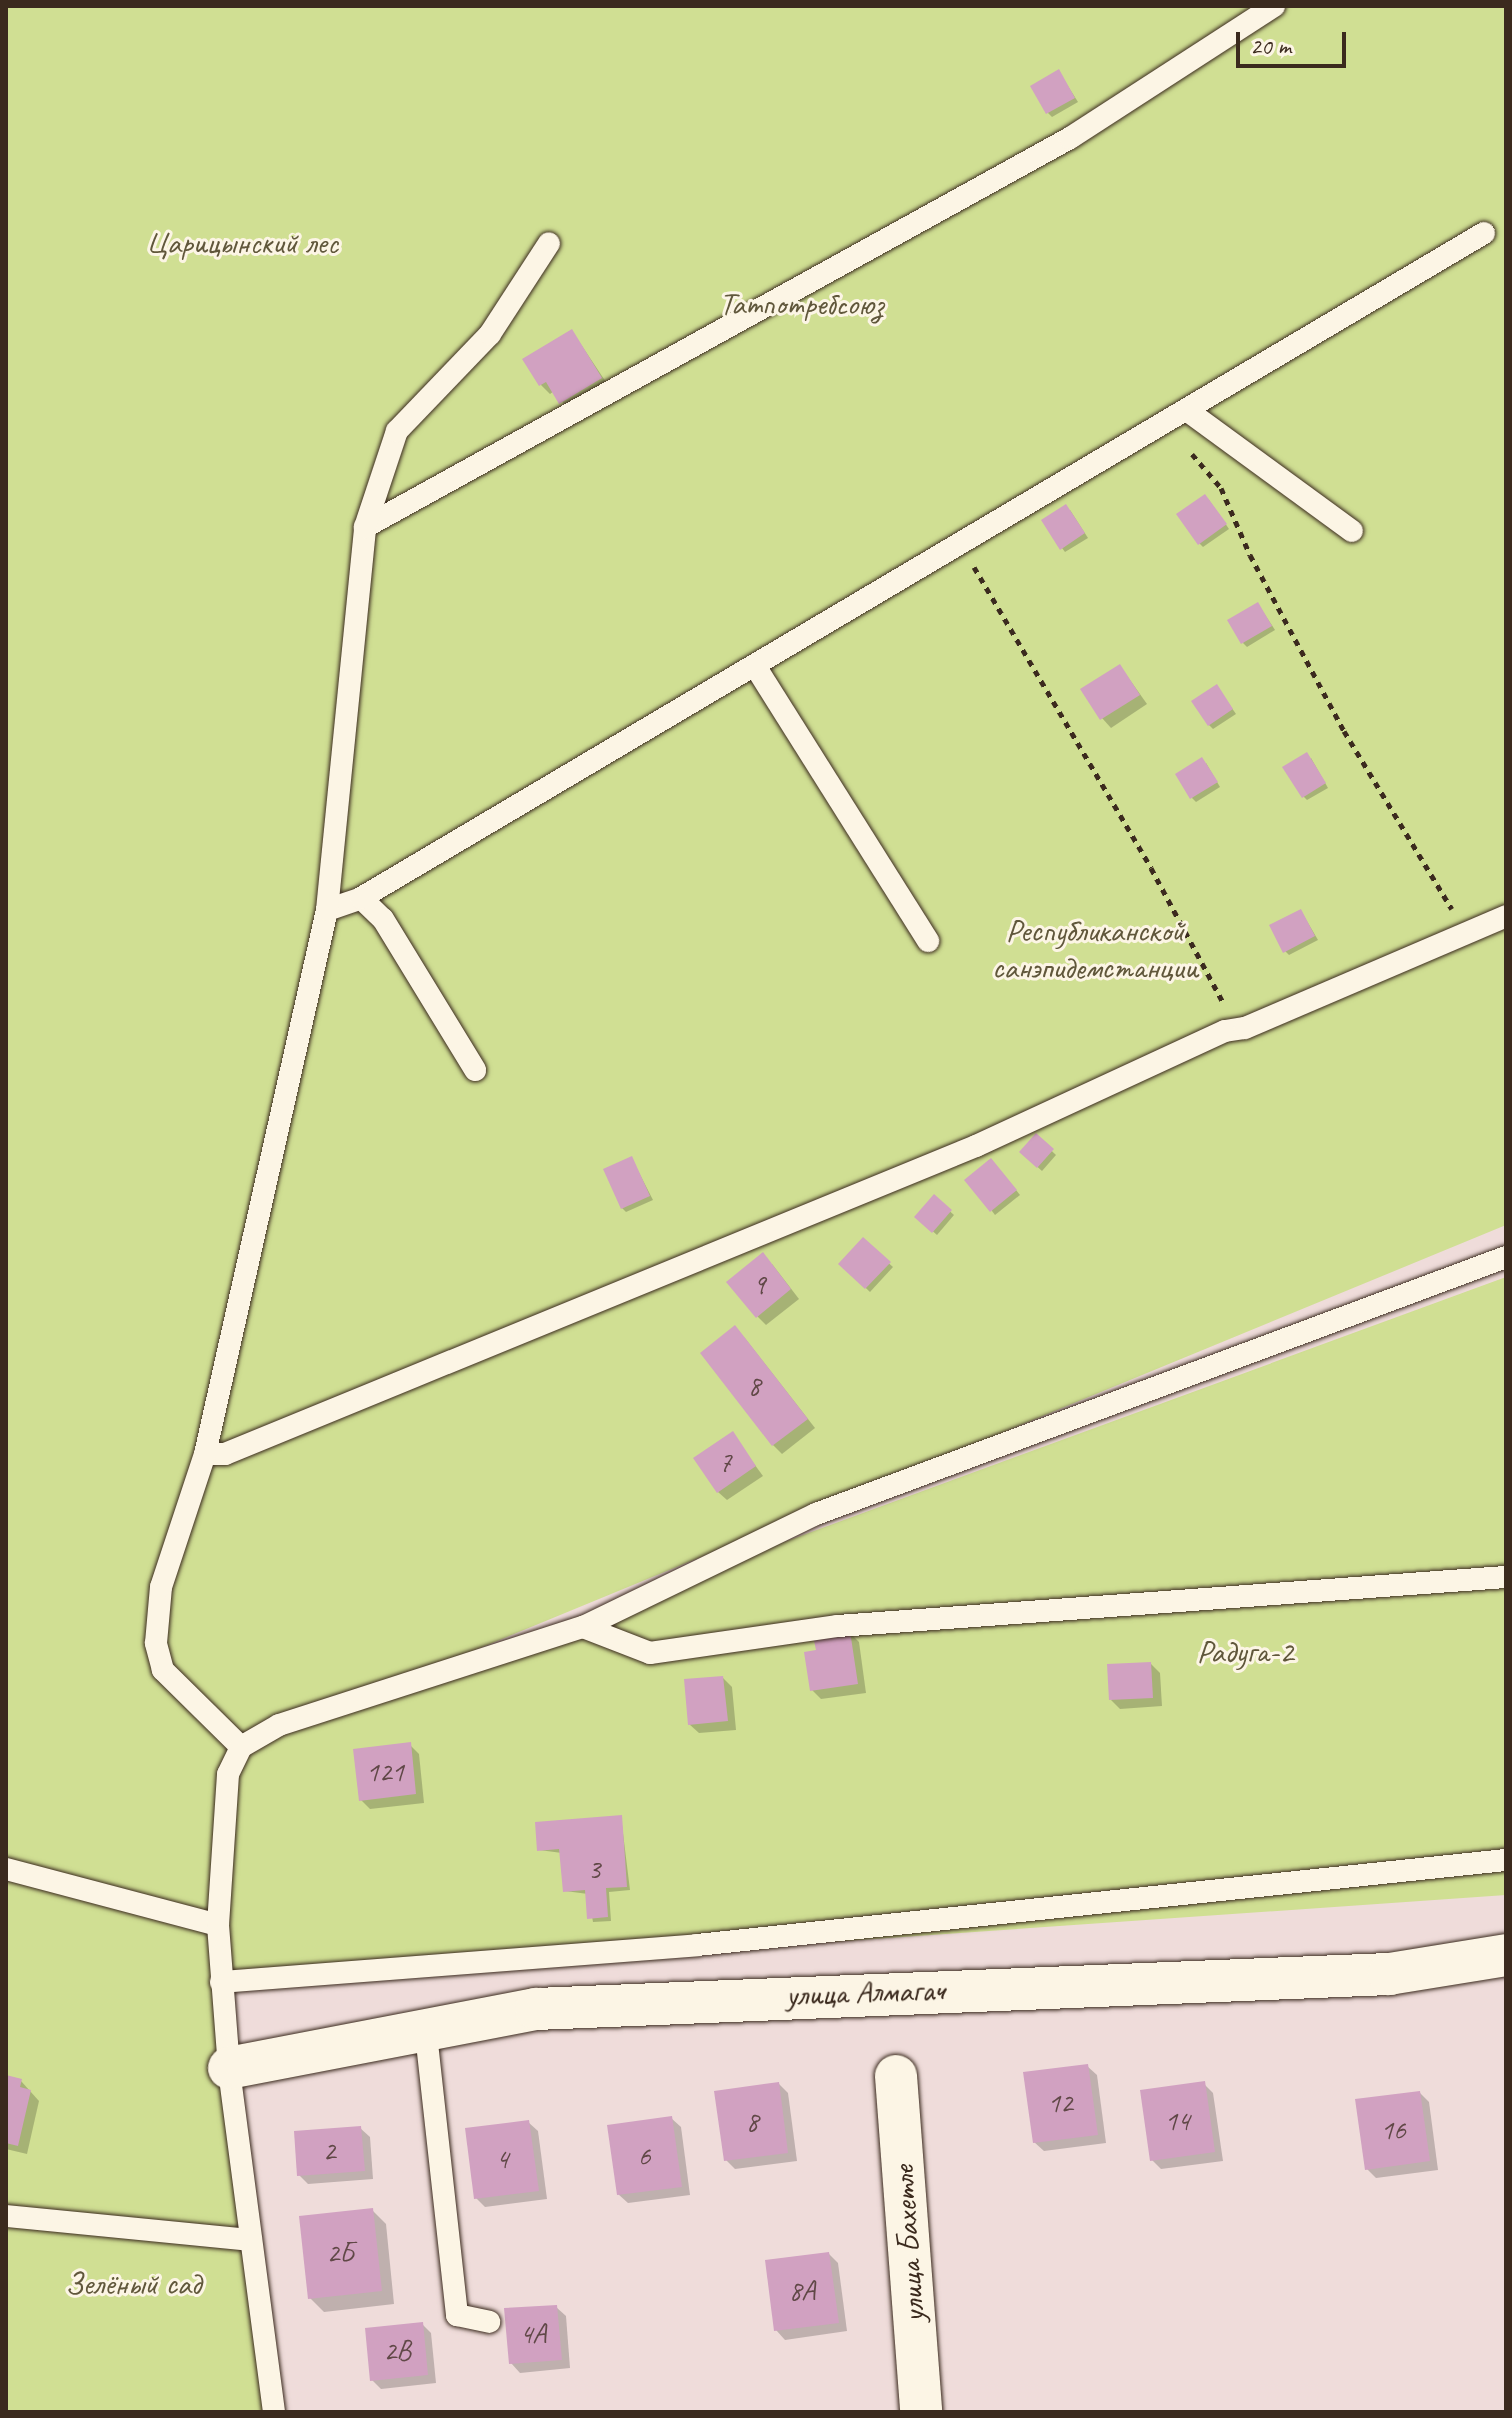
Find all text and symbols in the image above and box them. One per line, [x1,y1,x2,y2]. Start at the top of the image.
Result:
scale bar [1240,16,1350,66]
text: 20 m [1250,31,1291,61]
park label: Царицынский лес [146,224,338,262]
park label: Татпотребсоюз [719,285,883,323]
park label: Республиканской санэпидемстанции [992,913,1198,988]
house number: 9 [753,1268,765,1302]
house number: 8 [748,1369,760,1403]
house number: 7 [719,1445,731,1479]
park label: Радуга-2 [1197,1633,1293,1671]
house number: 121 [366,1755,404,1789]
house number: 3 [588,1852,600,1886]
street label: улица Алмагач [784,1971,946,2015]
house number: 12 [1047,2086,1073,2120]
house number: 14 [1164,2104,1190,2138]
house number: 8 [746,2105,758,2139]
house number: 16 [1380,2113,1406,2147]
house number: 2 [323,2134,335,2168]
house number: 6 [638,2139,650,2173]
house number: 4 [496,2142,508,2176]
street label: улица Бахетле [884,2162,934,2326]
house number: 2Б [327,2236,353,2270]
park label: Зелёный сад [65,2265,201,2303]
house number: 8А [789,2274,815,2308]
house number: 4А [520,2317,546,2351]
house number: 2В [384,2334,410,2368]

